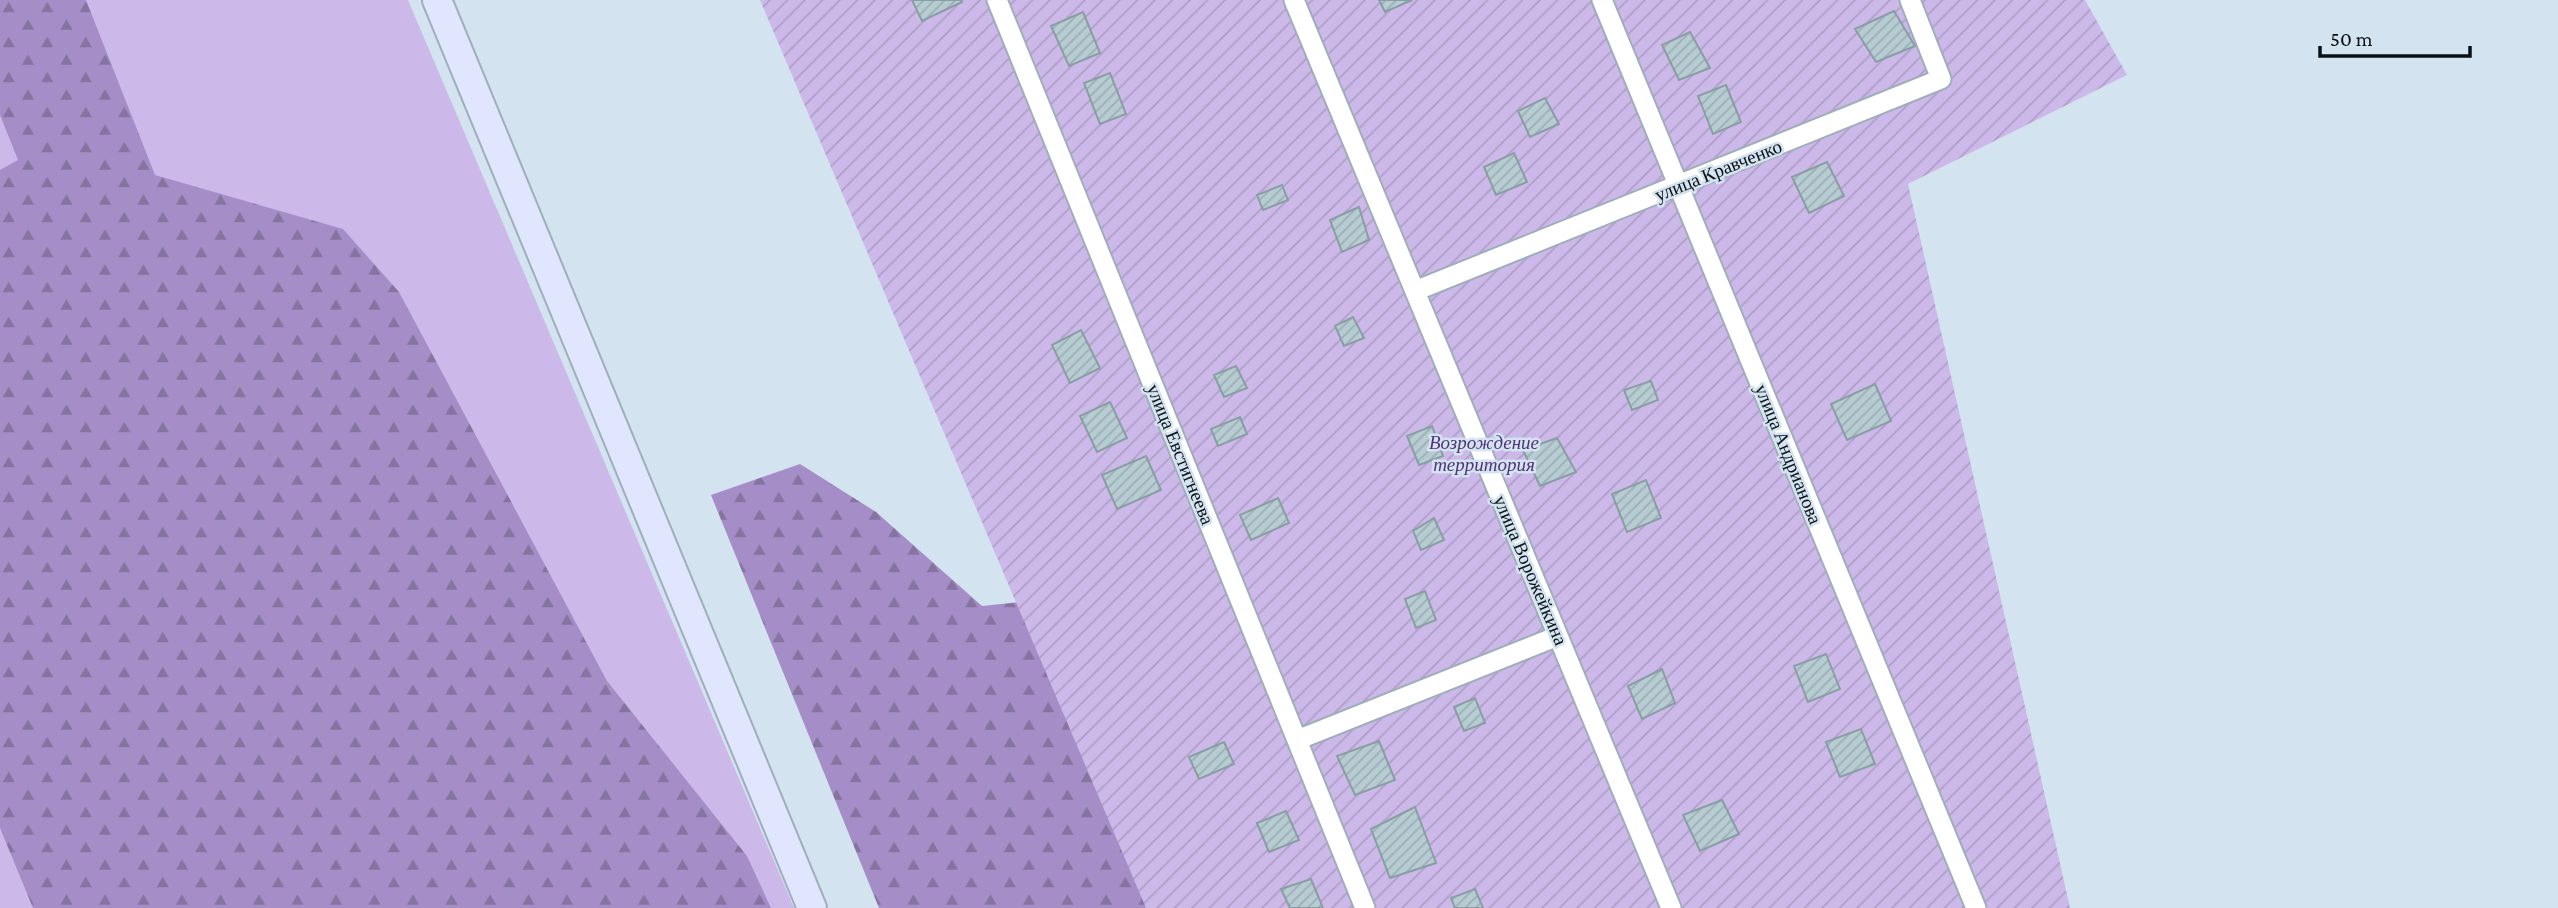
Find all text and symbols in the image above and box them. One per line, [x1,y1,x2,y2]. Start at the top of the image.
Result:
scale bar [2320,14,2470,58]
text: 50 m [2330,27,2373,51]
street label: улица Кравченко [1652,135,1785,206]
street label: улица Евстигнеева [1143,381,1219,528]
street label: улица Андрианова [1751,381,1826,528]
park label: Возрождение территория [1429,432,1539,475]
street label: улица Ворожейкина [1489,492,1572,649]

